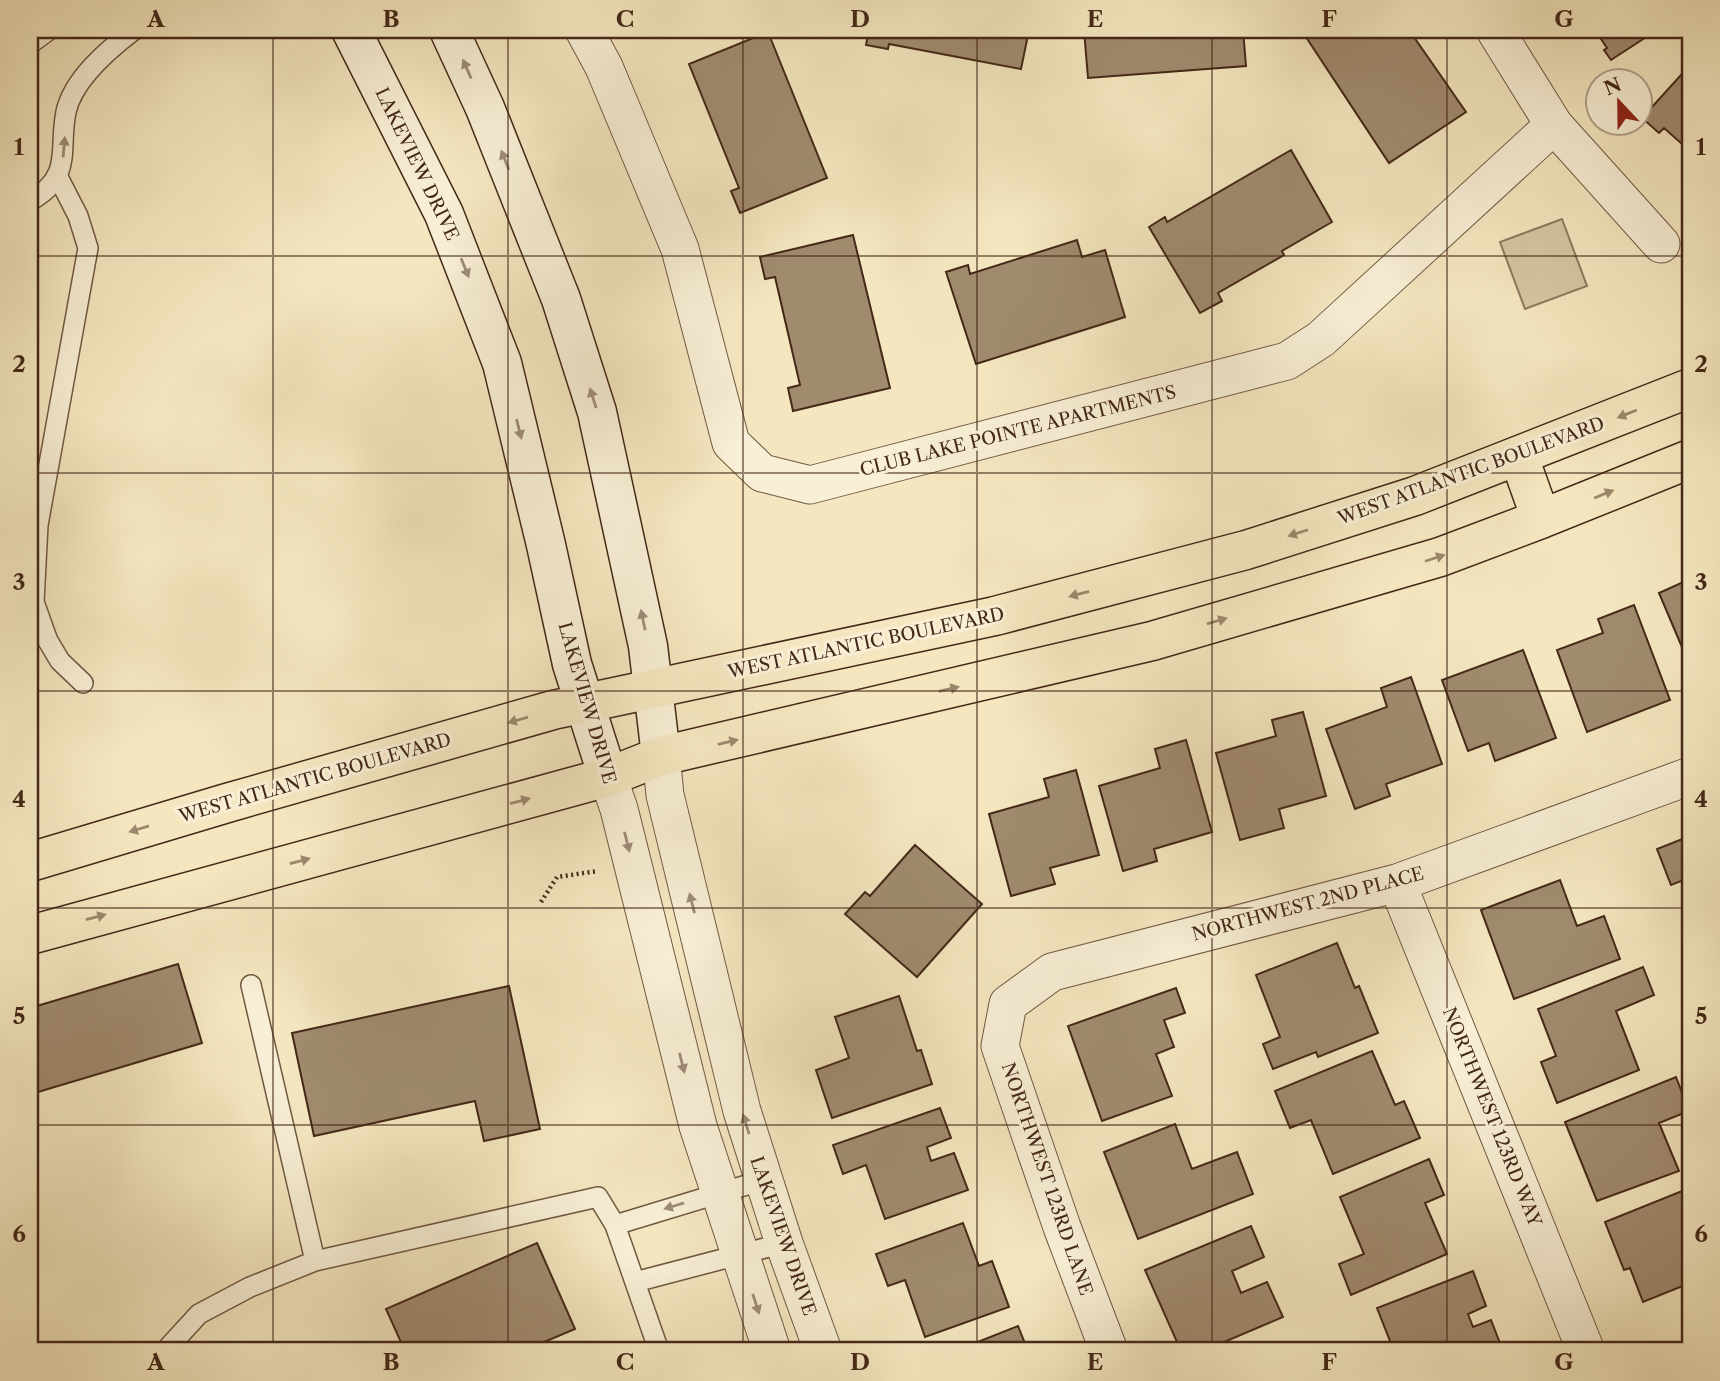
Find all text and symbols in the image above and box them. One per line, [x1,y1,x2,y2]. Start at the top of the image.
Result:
text: A [146,5,166,33]
text: B [382,5,400,33]
text: C [616,5,634,33]
text: D [850,5,870,33]
text: E [1087,5,1103,33]
text: F [1321,5,1337,33]
text: G [1554,5,1574,33]
one-way arrow [461,58,472,79]
north arrow [1584,66,1654,136]
text: N [1601,73,1625,100]
street label: LAKEVIEW DRIVE [370,84,464,244]
text: 1 [14,133,25,161]
text: 1 [1696,133,1707,161]
one-way arrow [59,136,70,158]
one-way arrow [500,149,511,170]
one-way arrow [460,257,471,278]
text: 2 [12,350,26,378]
text: 2 [1694,350,1708,378]
street label: CLUB LAKE POINTE APARTMENTS [858,381,1178,481]
one-way arrow [587,387,597,408]
one-way arrow [1616,408,1637,419]
street label: WEST ATLANTIC BOULEVARD [1334,412,1607,530]
one-way arrow [514,418,525,440]
one-way arrow [1594,488,1615,499]
one-way arrow [1287,529,1308,539]
one-way arrow [1425,552,1446,562]
text: 3 [13,568,26,596]
text: 3 [1695,568,1708,596]
one-way arrow [1068,589,1090,600]
street label: WEST ATLANTIC BOULEVARD [725,603,1006,683]
one-way arrow [637,609,648,631]
one-way arrow [1207,616,1228,626]
street label: LAKEVIEW DRIVE [553,620,621,786]
one-way arrow [938,683,960,694]
one-way arrow [507,715,529,726]
street label: WEST ATLANTIC BOULEVARD [175,729,454,828]
one-way arrow [717,736,739,747]
text: 4 [12,785,26,813]
text: 4 [1694,785,1708,813]
one-way arrow [509,795,531,806]
one-way arrow [128,825,149,835]
one-way arrow [622,831,633,853]
one-way arrow [290,855,312,866]
street label: NORTHWEST 2ND PLACE [1190,862,1426,946]
one-way arrow [686,892,697,914]
one-way arrow [85,911,106,921]
text: 5 [13,1002,25,1030]
text: 5 [1695,1002,1707,1030]
street label: NORTHWEST 123RD WAY [1438,1004,1547,1231]
one-way arrow [677,1052,688,1074]
street label: NORTHWEST 123RD LANE [997,1060,1097,1298]
one-way arrow [741,1114,751,1135]
street label: LAKEVIEW DRIVE [745,1153,821,1319]
one-way arrow [663,1202,684,1212]
text: 6 [12,1220,26,1248]
text: 6 [1694,1220,1708,1248]
one-way arrow [751,1293,762,1314]
text: A [146,1348,166,1376]
text: B [382,1348,400,1376]
text: C [616,1348,634,1376]
text: D [850,1348,870,1376]
text: E [1087,1348,1103,1376]
text: F [1321,1348,1337,1376]
text: G [1554,1348,1574,1376]

